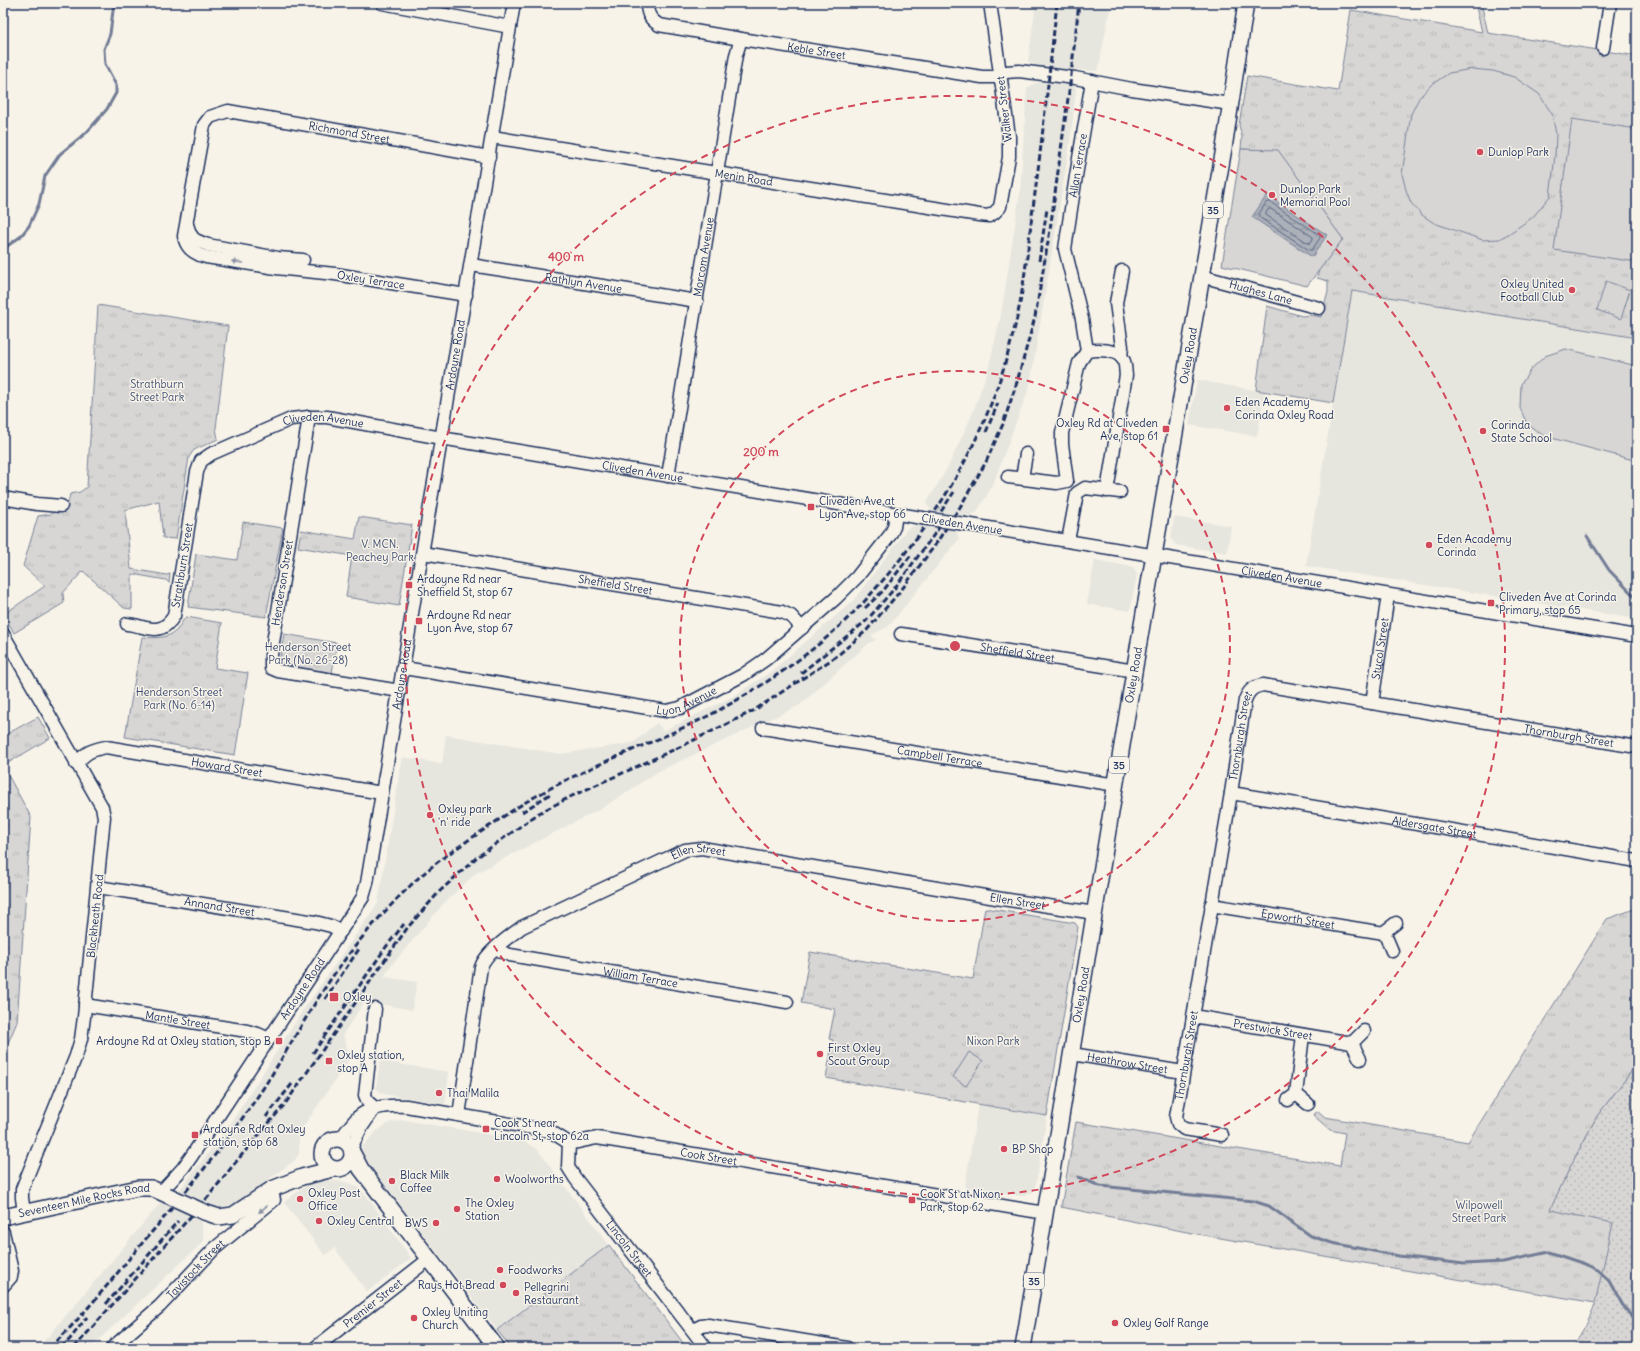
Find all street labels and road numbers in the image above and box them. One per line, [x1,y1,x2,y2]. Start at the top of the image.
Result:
street label: Keble Street [786,39,847,62]
street label: Walker Street [993,75,1015,143]
street label: Richmond Street [307,118,391,146]
street label: Allan Terrace [1066,132,1090,198]
street label: Menin Road [714,166,774,189]
road number: 35 [1203,202,1223,218]
street label: Morcom Avenue [690,216,717,298]
street label: Oxley Terrace [336,268,406,292]
street label: Rathlyn Avenue [544,270,623,296]
street label: Hughes Lane [1228,277,1294,307]
street label: Ardoyne Road [442,318,468,391]
street label: Oxley Road [1177,326,1200,385]
street label: Cliveden Avenue [280,410,365,431]
street label: Cliveden Avenue [601,458,684,485]
street label: Cliveden Avenue [921,511,1003,537]
street label: Strathburn Street [168,521,196,609]
street label: Henderson Street [268,539,296,627]
street label: Cliveden Avenue [1240,563,1323,590]
street label: Sheffield Street [577,572,654,598]
street label: Stucol Street [1369,617,1392,680]
street label: Ardoyne Road [389,638,415,711]
street label: Sheffield Street [979,640,1056,665]
street label: Oxley Road [1122,645,1145,704]
street label: Lyon Avenue [655,683,719,718]
street label: Thornburgh Street [1226,688,1255,782]
street label: Thornburgh Street [1523,721,1615,750]
street label: Campbell Terrace [896,743,984,770]
street label: Howard Street [190,754,264,780]
road number: 35 [1109,757,1129,773]
street label: Aldersgate Street [1391,813,1478,841]
street label: Ellen Street [669,841,727,863]
street label: Blackheath Road [84,873,106,959]
street label: Ellen Street [989,890,1046,912]
street label: Annand Street [183,894,256,919]
street label: Epworth Street [1260,906,1336,932]
street label: Ardoyne Road [277,955,328,1022]
street label: William Terrace [602,964,679,990]
street label: Oxley Road [1070,965,1093,1024]
street label: Mantle Street [144,1008,212,1032]
street label: Thornburgh Street [1172,1009,1201,1101]
street label: Prestwick Street [1232,1016,1314,1043]
street label: Heathrow Street [1086,1050,1169,1076]
street label: Cook Street [679,1145,738,1168]
street label: Seventeen Mile Rocks Road [17,1181,151,1221]
street label: Lincoln Street [603,1217,656,1280]
street label: Tavistock Street [164,1236,227,1302]
road number: 35 [1024,1273,1044,1289]
street label: Premier Street [340,1275,405,1331]

